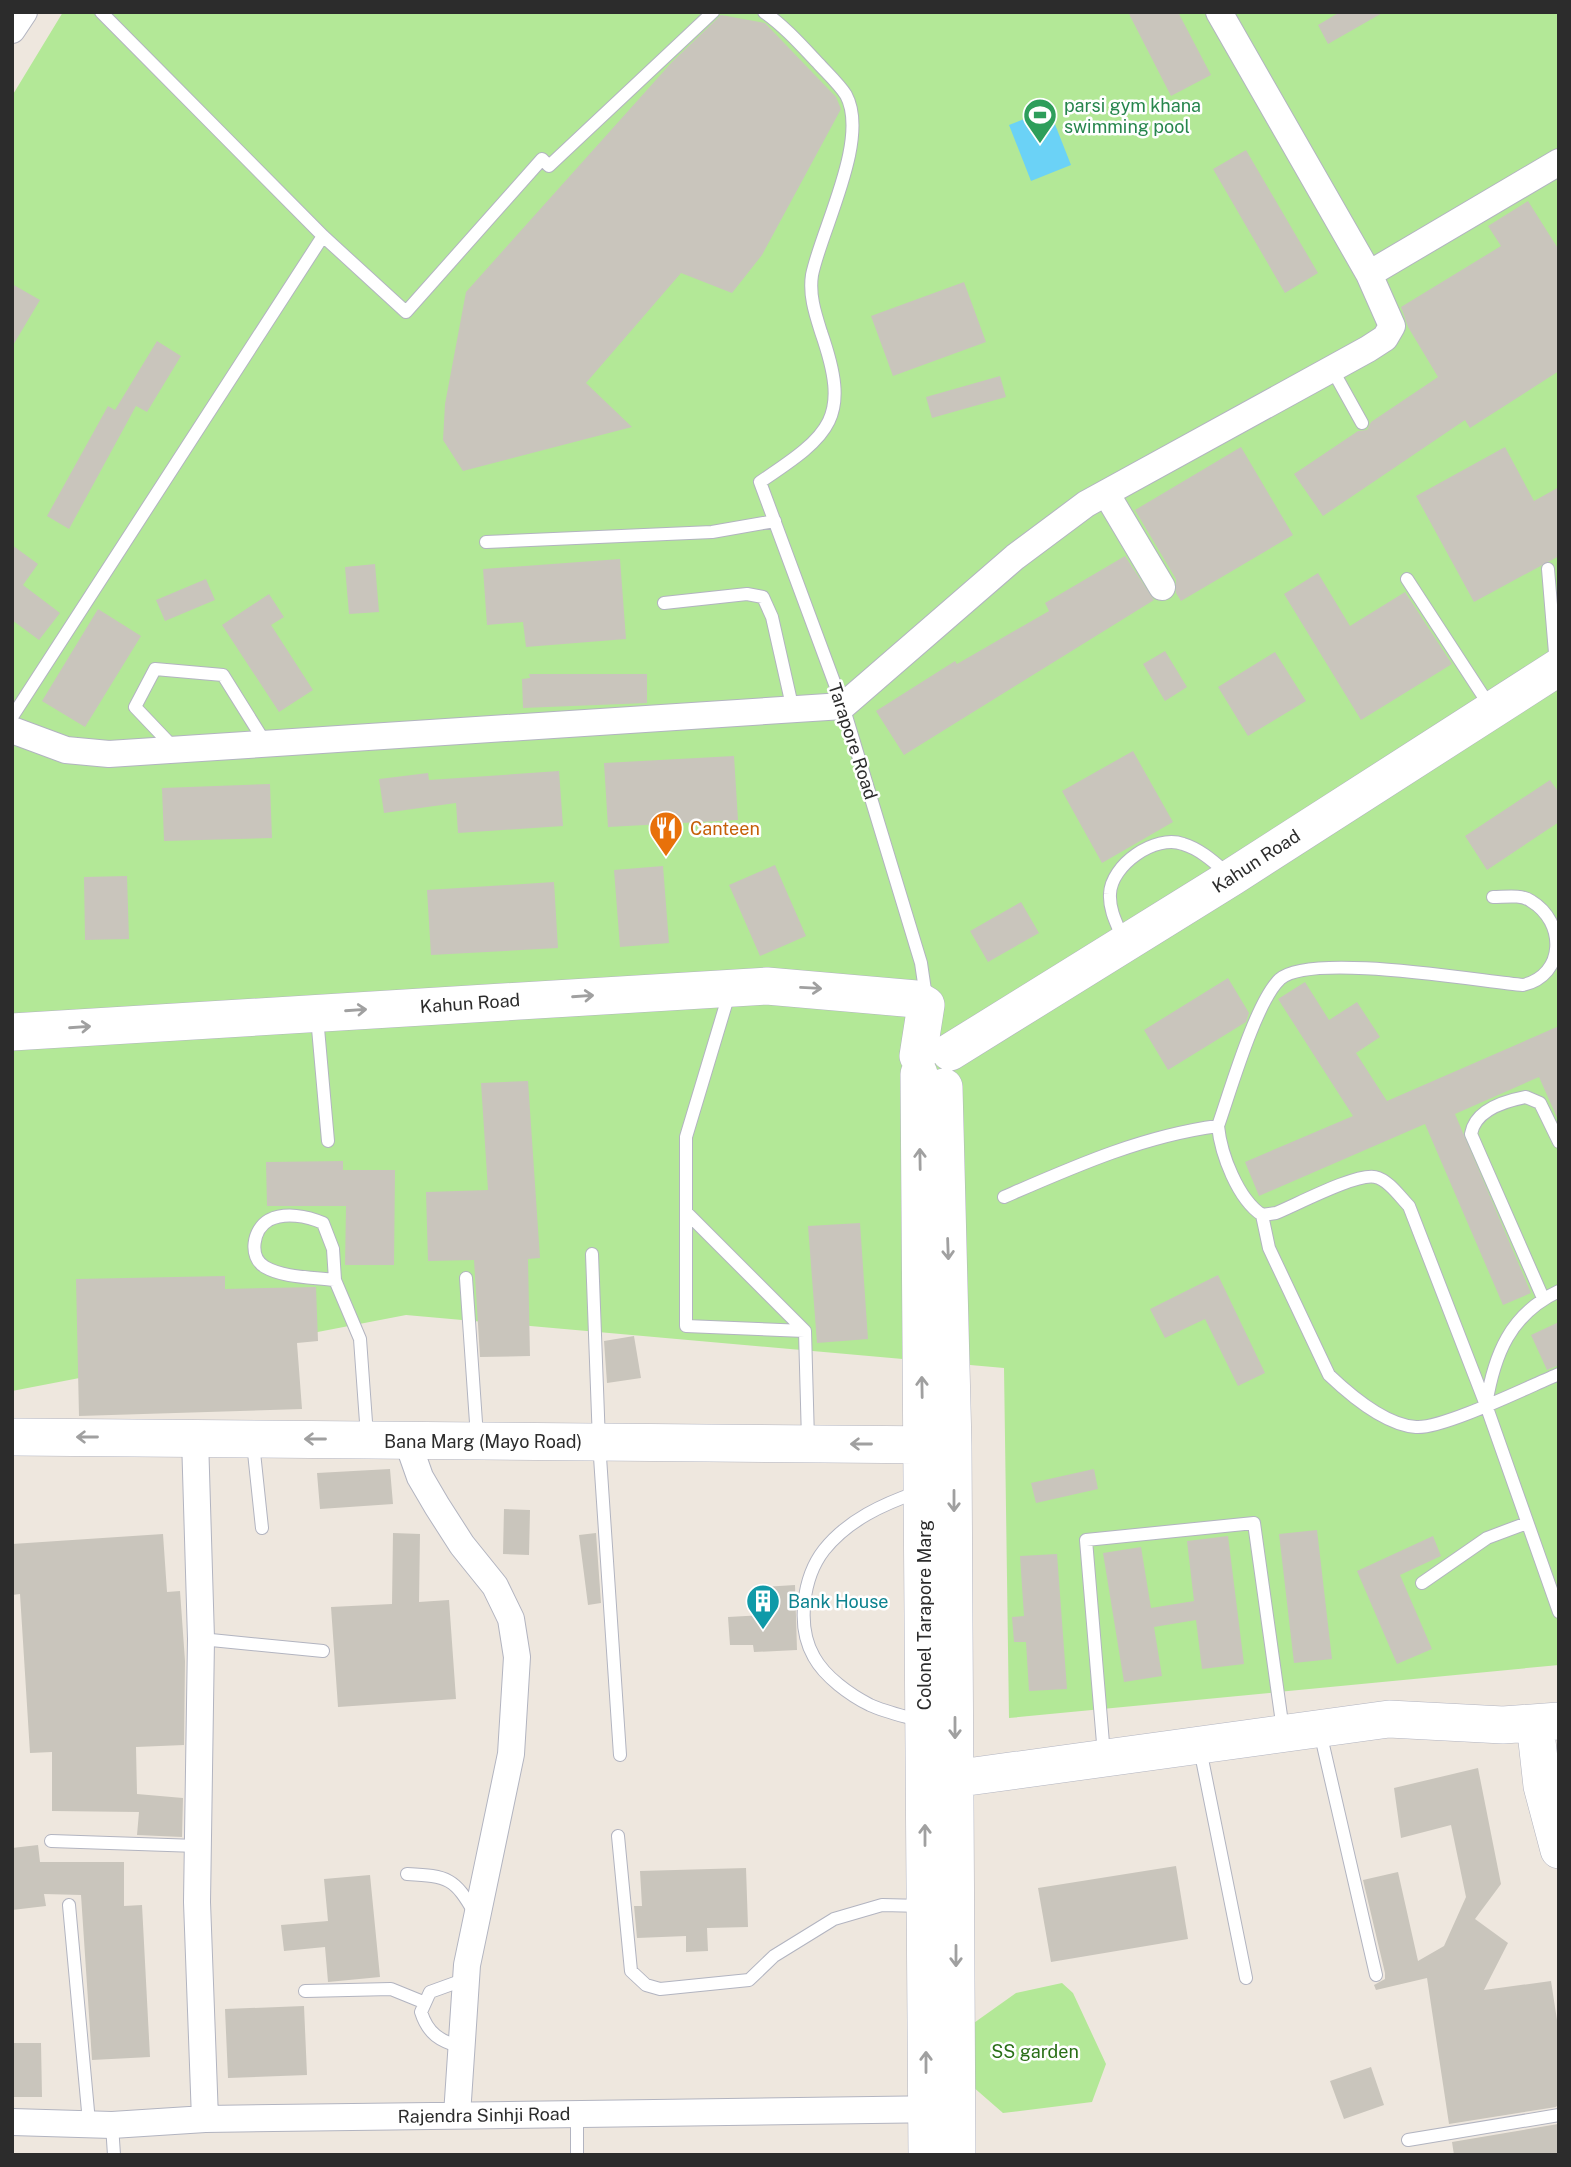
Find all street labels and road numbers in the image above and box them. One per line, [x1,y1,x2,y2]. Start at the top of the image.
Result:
street label: Tarapore Road [824,680,882,802]
street label: Kahun Road [1208,825,1304,897]
street label: Kahun Road [419,989,521,1017]
street label: Bana Marg (Mayo Road) [384,1431,582,1452]
street label: Colonel Tarapore Marg [914,1520,935,1710]
street label: Rajendra Sinhji Road [397,2103,571,2127]

